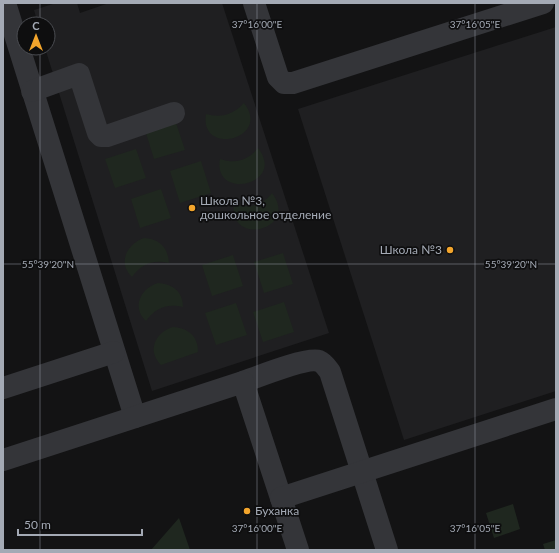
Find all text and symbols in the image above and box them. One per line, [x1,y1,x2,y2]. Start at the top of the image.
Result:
north arrow [16,16,56,56]
text: 37°16'00"E [232,18,282,30]
text: 37°16'05"E [450,18,500,30]
text: С [32,19,40,32]
place label: Школа №3, дошкольное отделение [200,193,331,222]
marker: Школа №3, дошкольное отделение [187,203,197,213]
place label: Школа №3 [380,242,442,257]
marker: Школа №3 [445,245,455,255]
text: 55°39'20"N [22,258,74,270]
text: 55°39'20"N [485,258,537,270]
place label: Буханка [255,503,299,518]
marker: Буханка [242,506,252,516]
scale bar [18,511,142,537]
text: 50 m [24,517,51,532]
text: 37°16'00"E [232,522,282,534]
text: 37°16'05"E [450,522,500,534]

